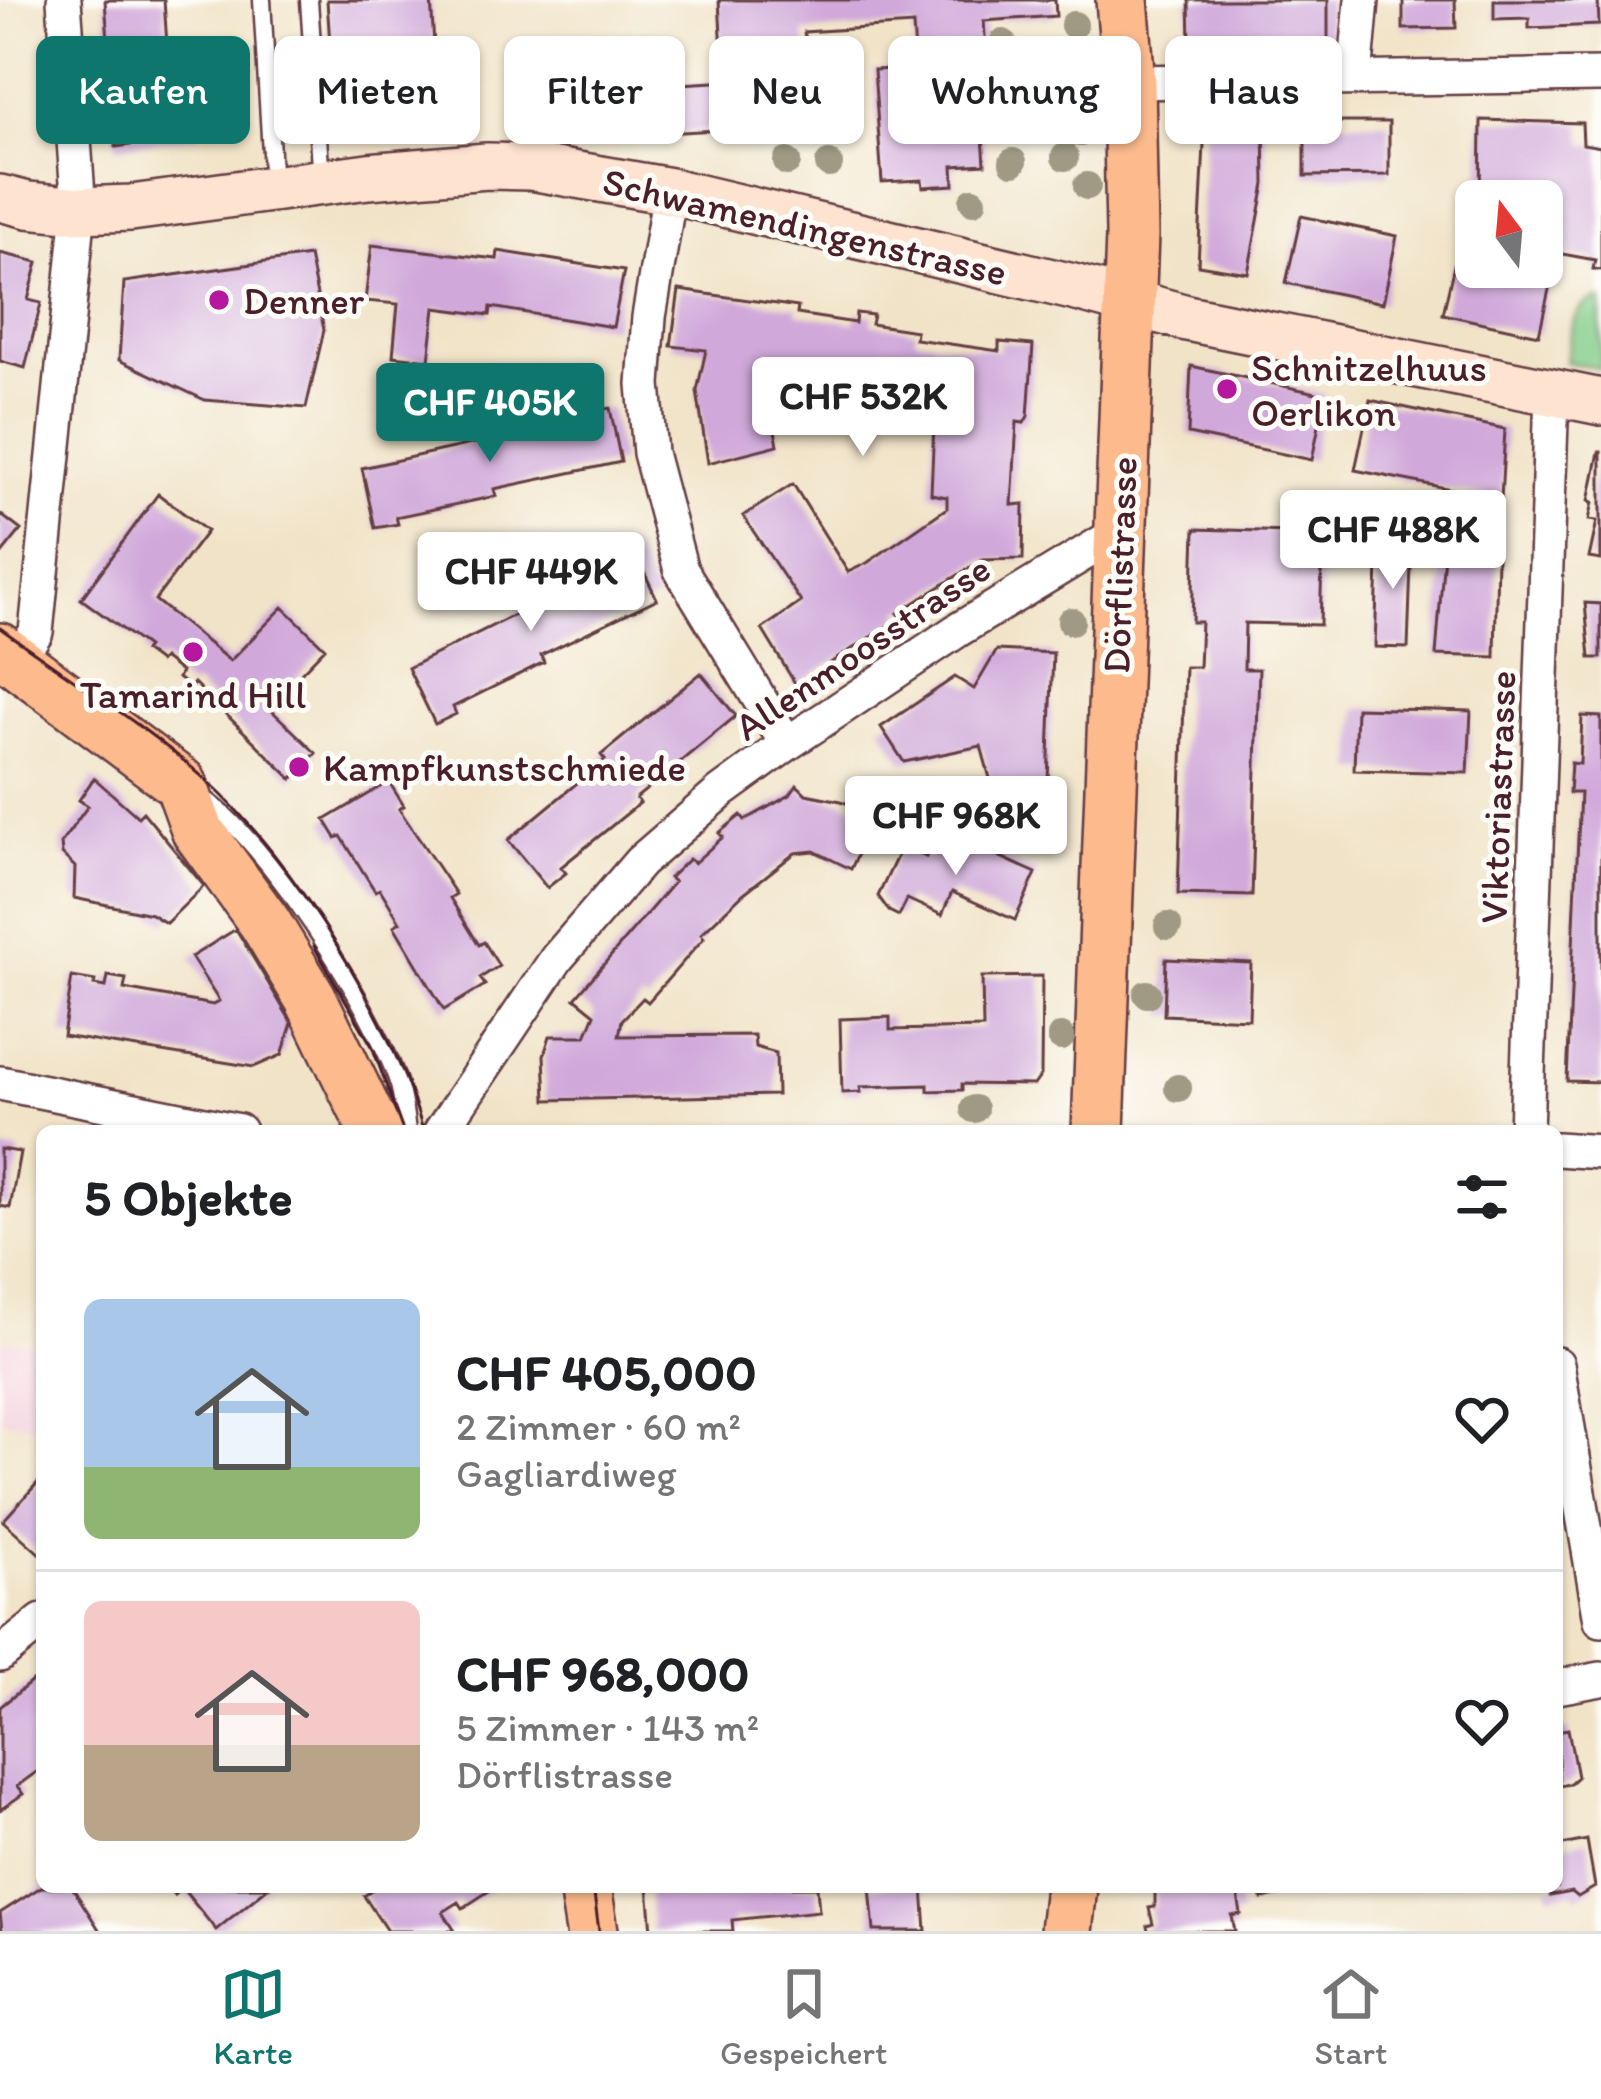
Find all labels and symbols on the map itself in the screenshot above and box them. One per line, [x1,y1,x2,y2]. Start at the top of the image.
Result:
street label: Schwamendingenstrasse [598,157,1011,296]
north arrow [1455,180,1563,288]
place label: Denner [243,277,365,324]
marker: Denner [206,287,232,313]
place label: Schnitzelhuus Oerlikon [1251,344,1487,436]
pin: CHF 532K [739,357,987,459]
pin: CHF 405K [366,363,614,465]
marker: Schnitzelhuus Oerlikon [1214,376,1240,402]
street label: Dörflistrasse [1092,456,1147,674]
pin: CHF 488K [1269,490,1517,592]
pin: CHF 449K [407,532,655,634]
street label: Allenmoosstrasse [726,545,999,750]
marker: Tamarind Hill [180,639,206,665]
street label: Viktoriastrasse [1470,670,1525,924]
place label: Tamarind Hill [80,671,306,718]
place label: Kampfkunstschmiede [323,744,686,791]
marker: Kampfkunstschmiede [286,754,312,780]
pin: CHF 968K [832,776,1080,878]

